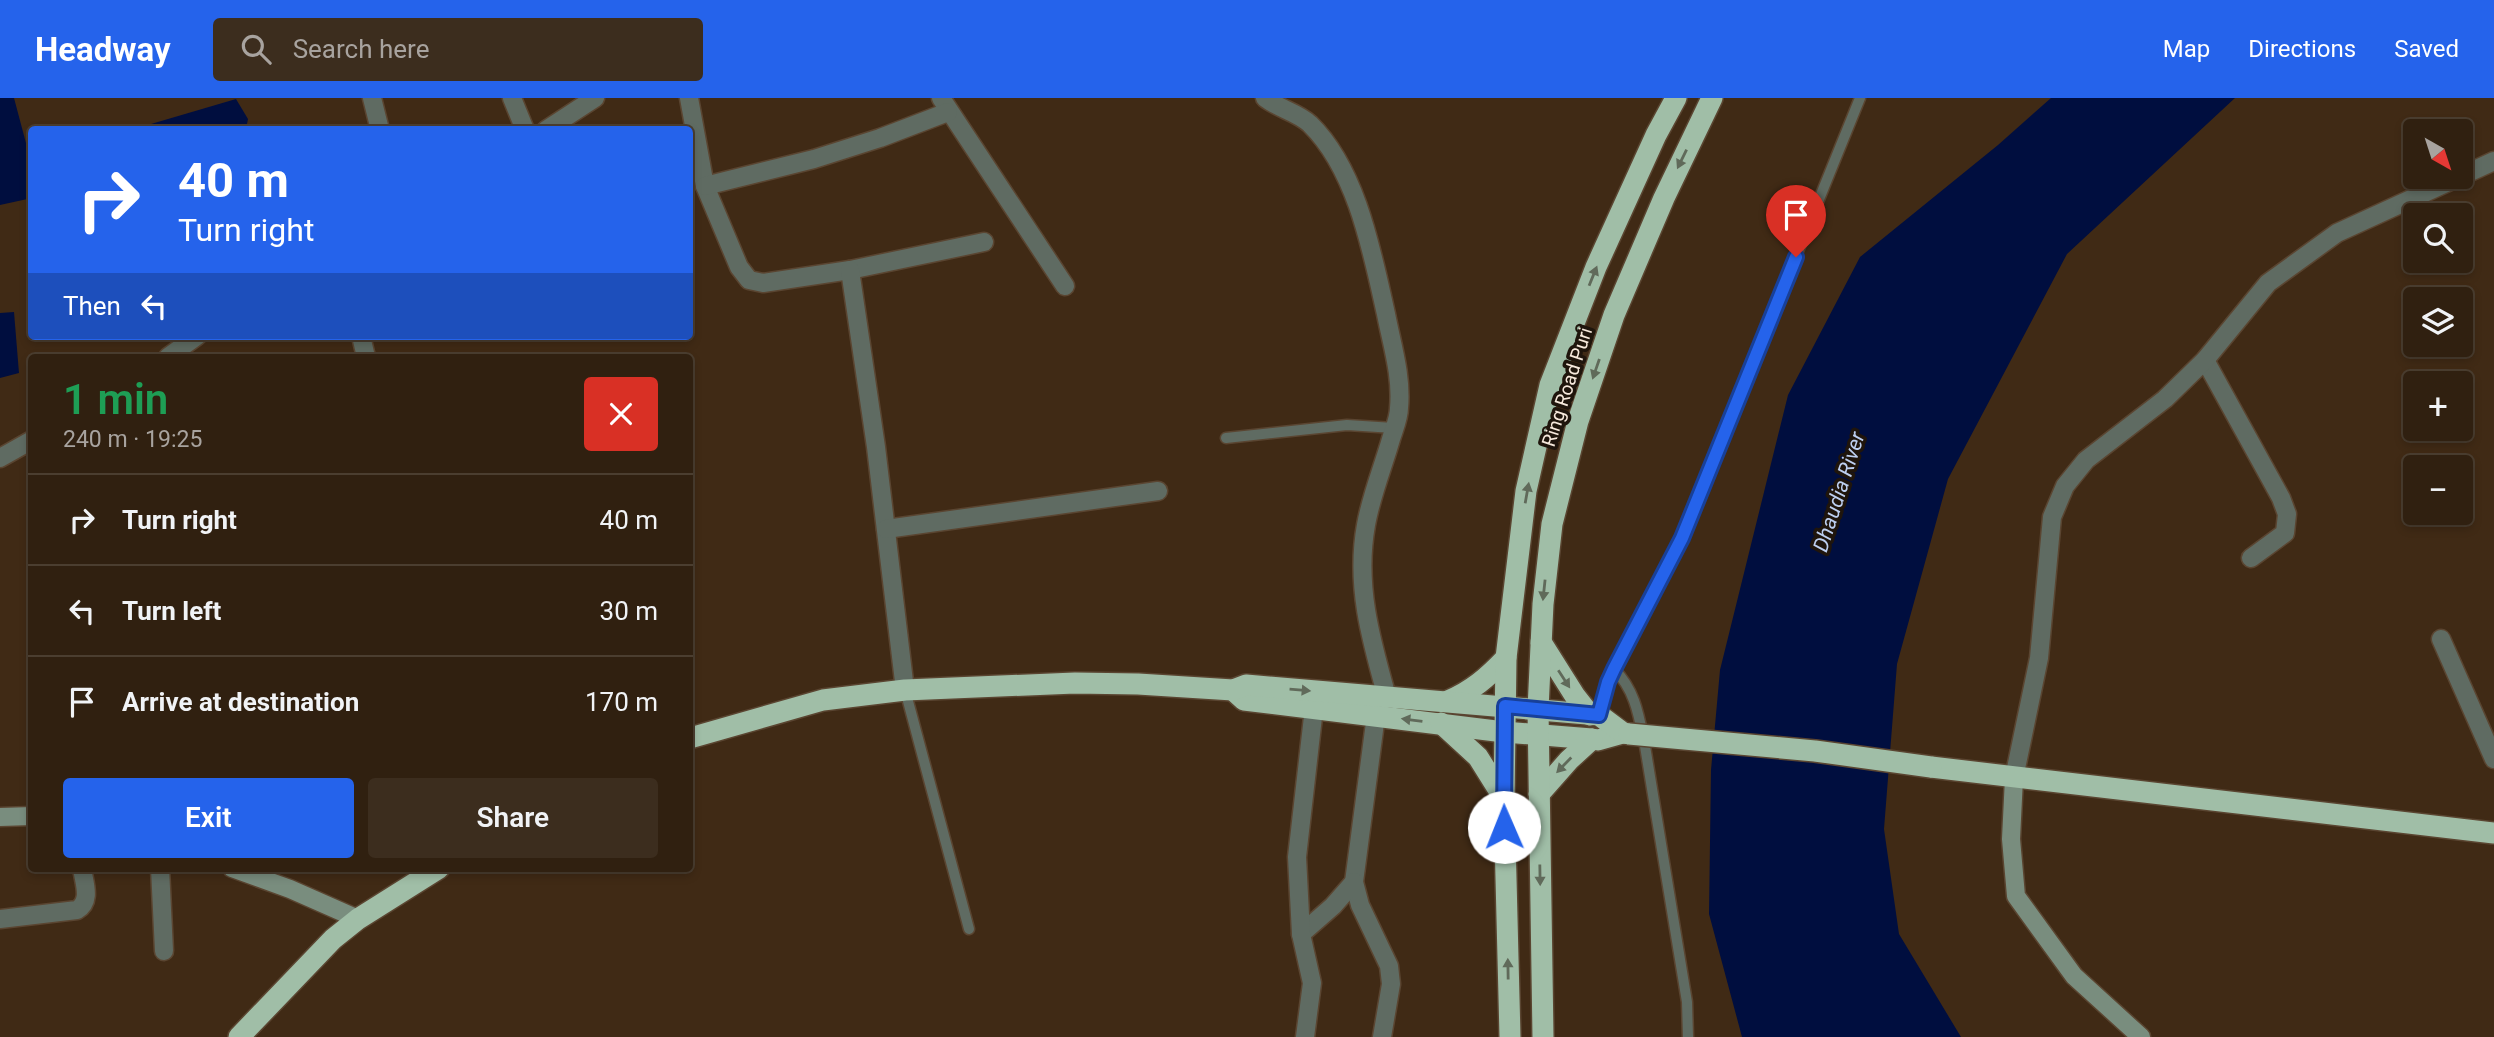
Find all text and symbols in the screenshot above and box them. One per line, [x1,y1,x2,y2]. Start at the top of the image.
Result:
search box [213,18,703,81]
text: Headway [35,30,171,69]
icon: search [237,30,275,68]
text: Search here [293,34,429,64]
text: Map [2163,35,2210,63]
text: Directions [2248,35,2356,63]
text: Saved [2394,35,2459,63]
north arrow [2403,119,2473,189]
map controls [2403,119,2473,525]
one-way arrow [1677,149,1688,169]
text: 40 m [178,152,289,209]
icon: right [63,154,154,245]
pin [1766,185,1826,257]
icon: arrive [1777,196,1815,234]
button: search [2403,203,2473,273]
text: Turn right [178,211,314,249]
one-way arrow [1587,265,1598,286]
icon: left [135,287,173,325]
button: layers [2403,287,2473,357]
text: Then [63,291,121,321]
street label: Ring Road Puri [1537,324,1597,450]
one-way arrow [1590,359,1601,380]
button: + [2403,371,2473,441]
text: 1 min [63,375,168,424]
button: close [584,377,658,451]
text: 240 m · 19:25 [63,426,202,453]
water label: Dhaudia River [1808,428,1870,555]
button: − [2403,455,2473,525]
one-way arrow [1522,482,1533,504]
icon: right [63,501,101,539]
text: Turn right [122,505,237,535]
text: 40 m [600,505,658,535]
one-way arrow [1539,579,1550,601]
icon: left [63,592,101,630]
text: Turn left [122,596,221,626]
text: 30 m [600,596,658,626]
one-way arrow [1557,670,1570,689]
icon: arrive [63,683,101,721]
one-way arrow [1289,685,1311,696]
text: Arrive at destination [122,687,359,717]
text: 170 m [585,687,658,717]
one-way arrow [1401,714,1423,725]
one-way arrow [1556,756,1572,773]
button: Exit [63,778,354,858]
button: Share [368,778,658,858]
position arrow [1467,790,1541,864]
one-way arrow [1534,864,1546,886]
one-way arrow [1502,958,1514,980]

